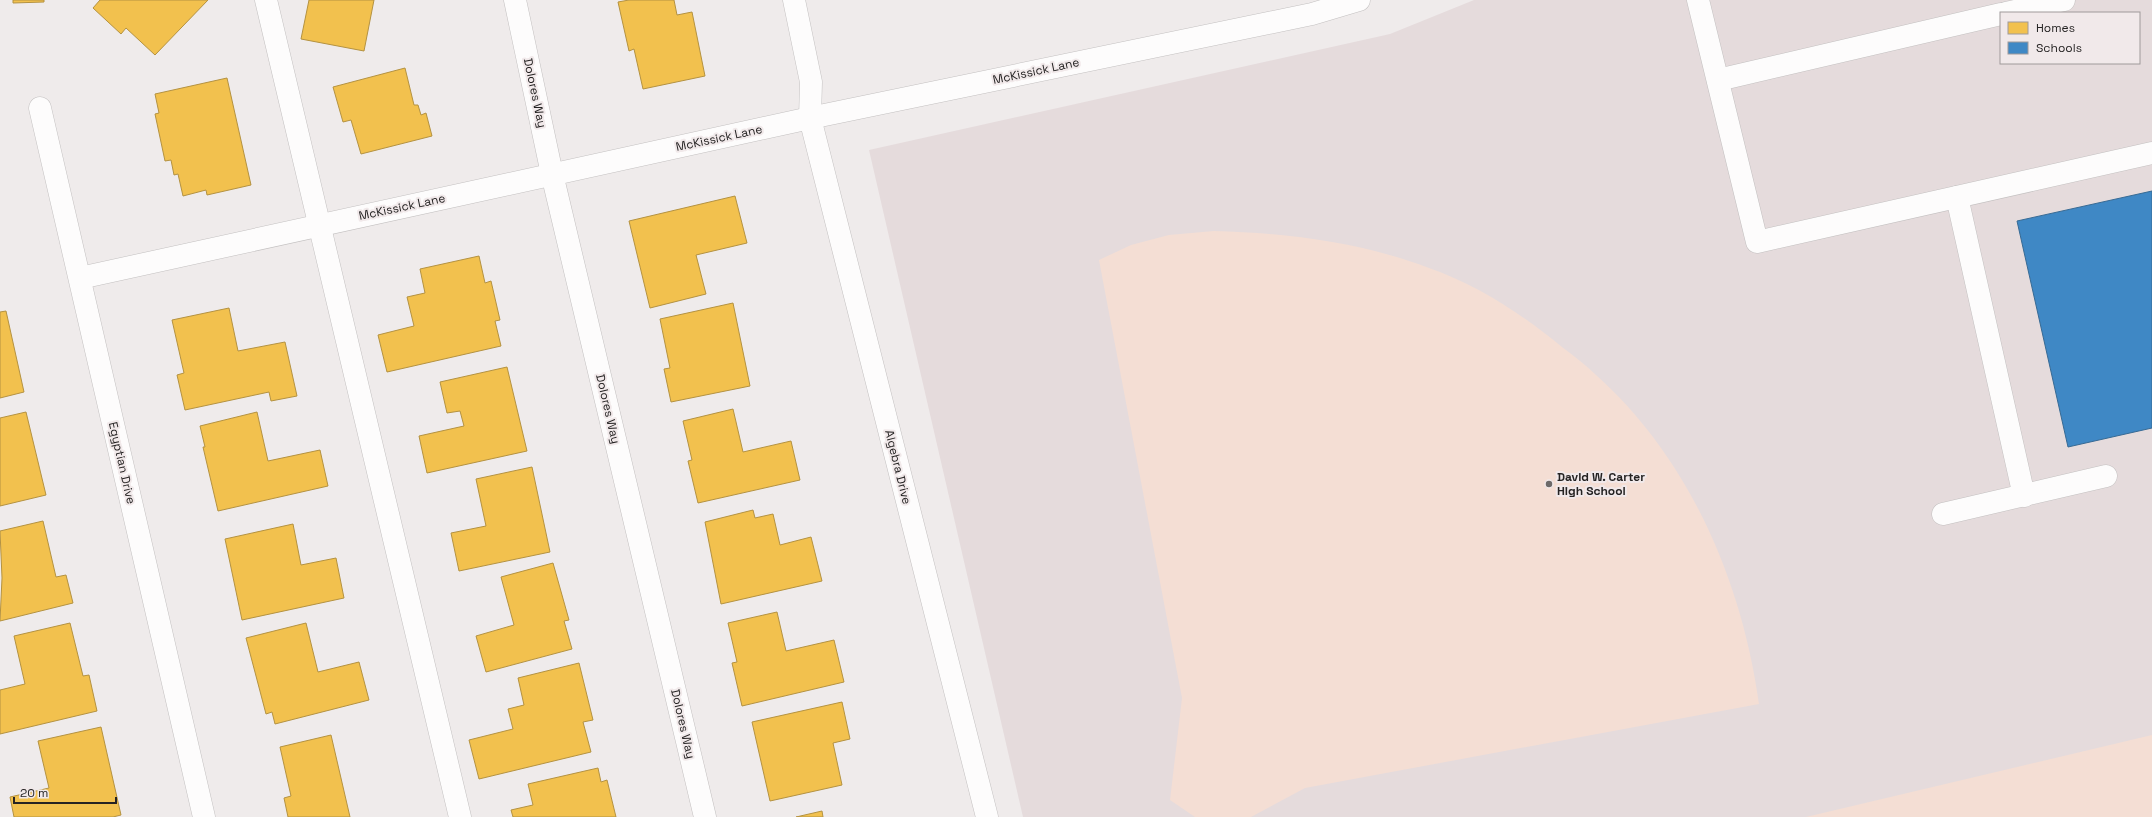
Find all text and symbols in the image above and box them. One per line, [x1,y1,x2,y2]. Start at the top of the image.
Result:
legend [2000,12,2140,64]
text: Homes [2036,20,2075,36]
text: Schools [2036,40,2082,56]
street label: McKissick Lane [991,54,1081,88]
street label: Dolores Way [520,57,550,129]
street label: McKissick Lane [674,121,764,155]
street label: McKissick Lane [357,190,447,224]
street label: Dolores Way [592,373,624,445]
street label: Egyptian Drive [105,420,139,506]
street label: Algebra Drive [881,428,915,506]
place label: David W. Carter High School [1557,469,1645,499]
marker: David W. Carter High School [1544,479,1554,489]
street label: Dolores Way [667,688,699,760]
scale bar [14,779,116,805]
text: 20 m [20,785,48,801]

